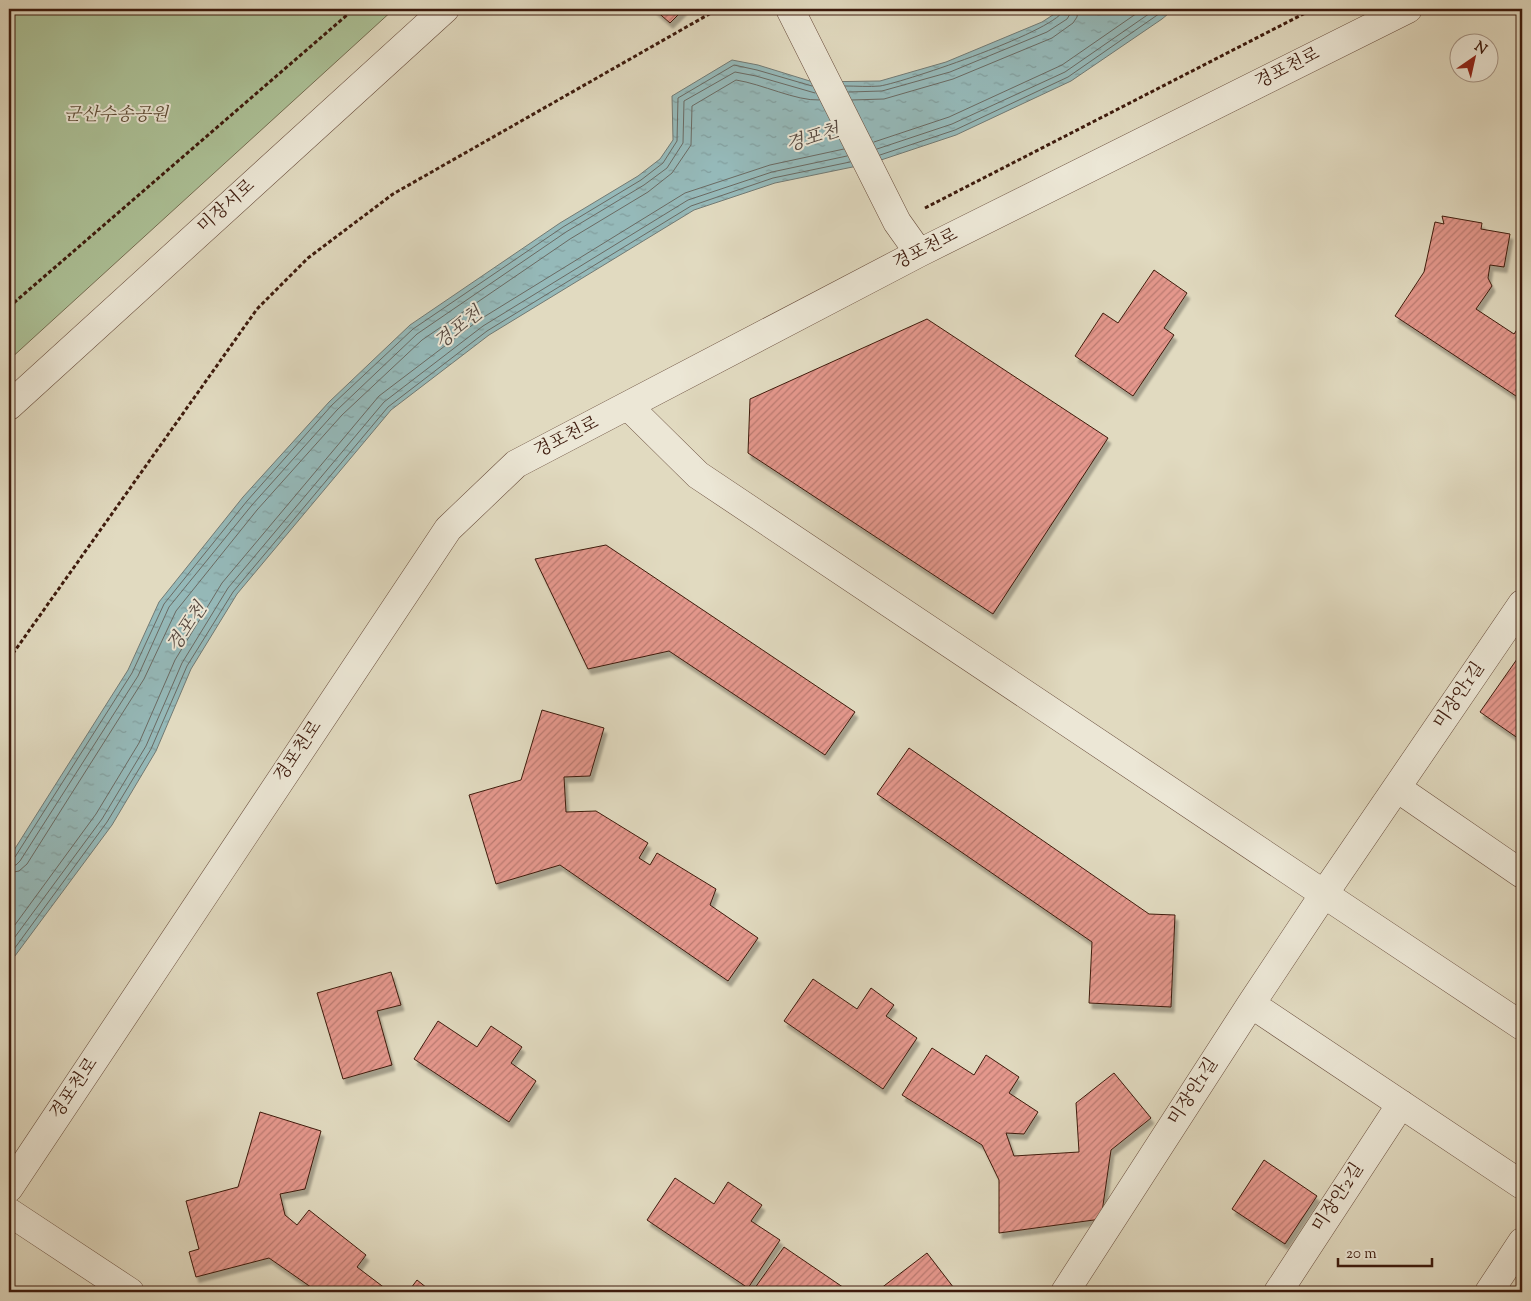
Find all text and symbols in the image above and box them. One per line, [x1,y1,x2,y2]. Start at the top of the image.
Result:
north arrow [1448,32,1498,82]
text: N [1470,37,1490,60]
street label: 경포천로 [1251,42,1325,96]
park label: 군산수송공원 [64,103,170,129]
water label: 경포천 [783,118,845,160]
street label: 미장서로 [192,174,262,240]
street label: 경포천로 [889,223,963,277]
water label: 경포천 [429,300,490,357]
street label: 경포천로 [530,411,604,465]
water label: 경포천 [161,596,216,658]
street label: 미장안1길 [1428,657,1492,735]
street label: 경포천로 [269,716,329,788]
street label: 경포천로 [45,1053,105,1125]
street label: 미장안1길 [1162,1053,1226,1131]
street label: 미장안2길 [1307,1158,1371,1238]
scale bar [1338,1236,1432,1268]
text: 20 m [1346,1244,1377,1265]

